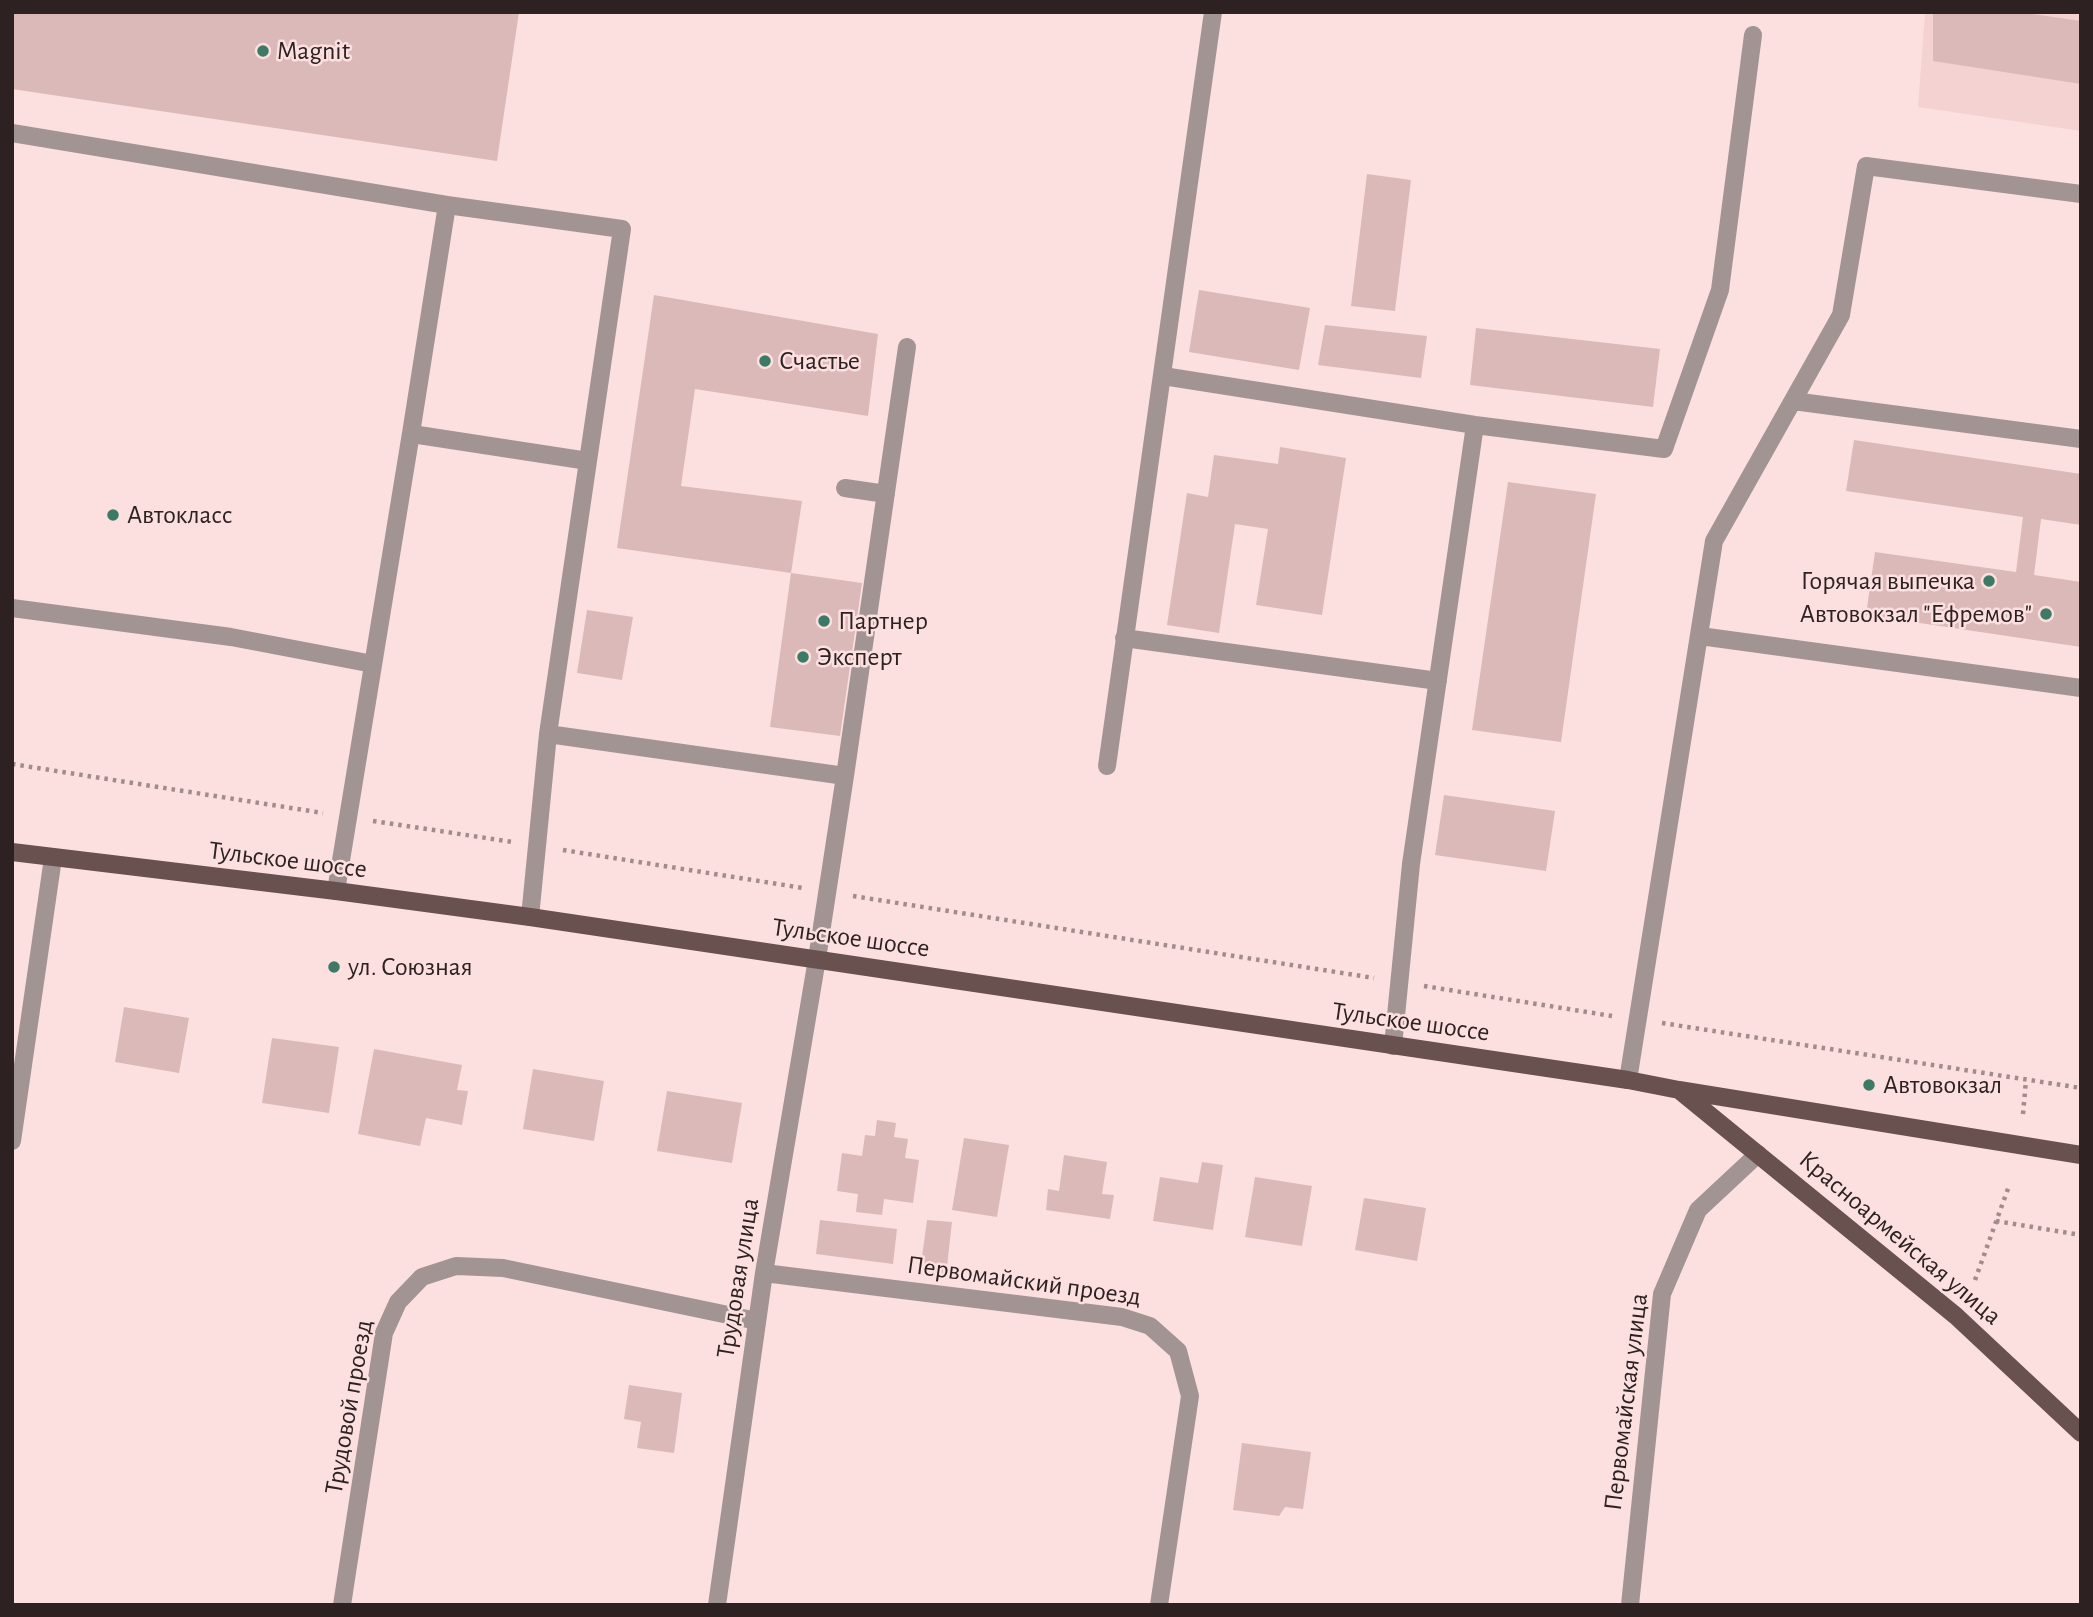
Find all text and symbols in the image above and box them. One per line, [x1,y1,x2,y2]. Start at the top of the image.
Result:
place label: Magnit [277,35,350,67]
marker: Magnit [255,43,271,59]
place label: Счастье [779,345,860,377]
marker: Счастье [757,353,773,369]
place label: Автокласс [127,499,232,531]
marker: Автокласс [105,507,121,523]
place label: Горячая выпечка [1801,565,1975,597]
marker: Горячая выпечка [1981,573,1997,589]
place label: Автовокзал "Ефремов" [1800,598,2032,630]
place label: Партнер [838,605,928,637]
marker: Автовокзал "Ефремов" [2038,606,2054,622]
marker: Партнер [816,613,832,629]
place label: Эксперт [817,641,902,673]
marker: Эксперт [795,649,811,665]
street label: Тульское шоссе [207,835,369,885]
street label: Тульское шоссе [770,912,932,964]
place label: ул. Союзная [348,951,473,983]
marker: ул. Союзная [326,959,342,975]
street label: Тульское шоссе [1330,996,1492,1048]
place label: Автовокзал [1883,1069,2002,1101]
marker: Автовокзал [1861,1077,1877,1093]
street label: Красноармейская улица [1792,1144,2008,1332]
street label: Трудовая улица [710,1196,766,1360]
street label: Первомайский проезд [905,1249,1143,1313]
street label: Первомайская улица [1597,1291,1655,1513]
street label: Трудовой проезд [318,1317,380,1497]

